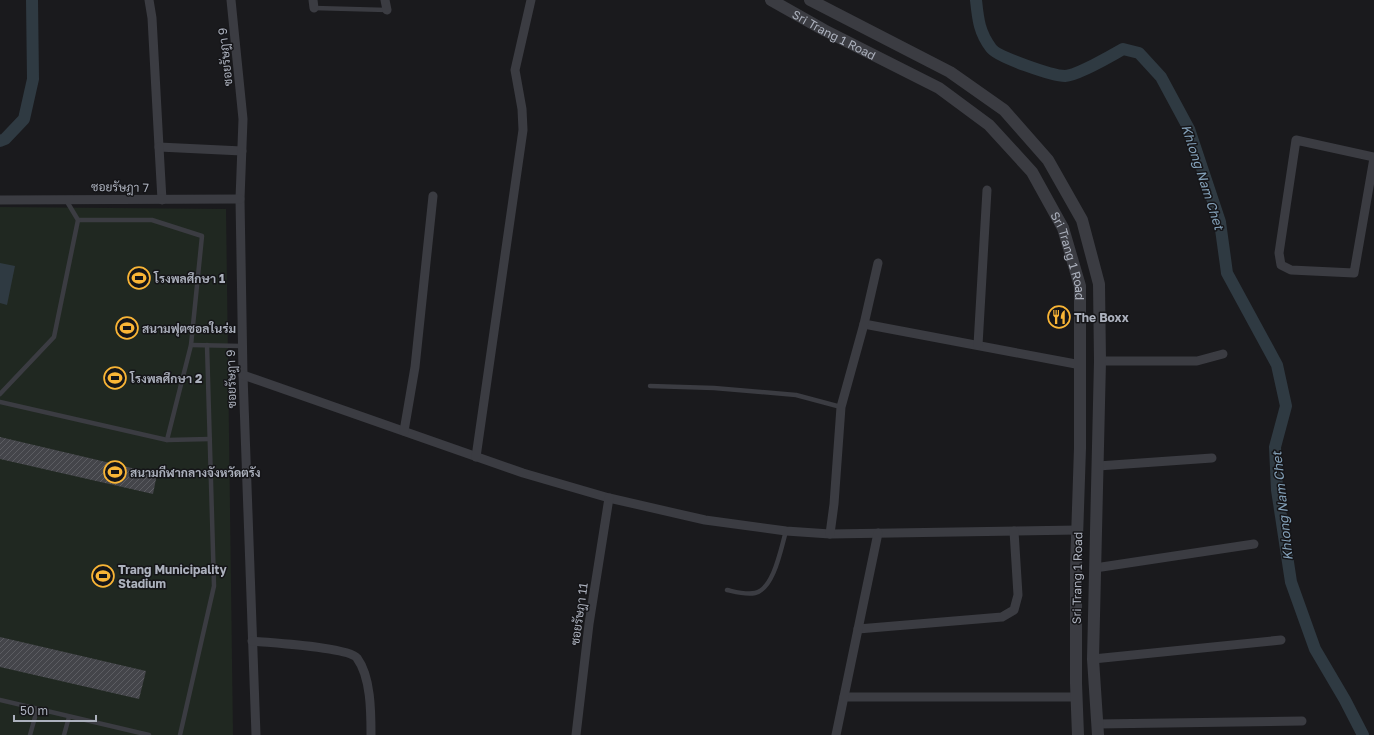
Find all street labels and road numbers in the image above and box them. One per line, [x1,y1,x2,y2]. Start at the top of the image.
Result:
street label: Sri Trang 1 Road [790,6,879,62]
street label: ซอยรัษฎา 9 [214,27,237,87]
street label: ซอยรัษฎา 7 [91,179,149,196]
street label: Sri Trang 1 Road [1048,209,1088,300]
street label: ซอยรัษฎา 9 [223,350,240,408]
street label: Sri Trang 1 Road [1069,532,1085,624]
street label: ซอยรัษฎา 11 [567,582,592,646]

